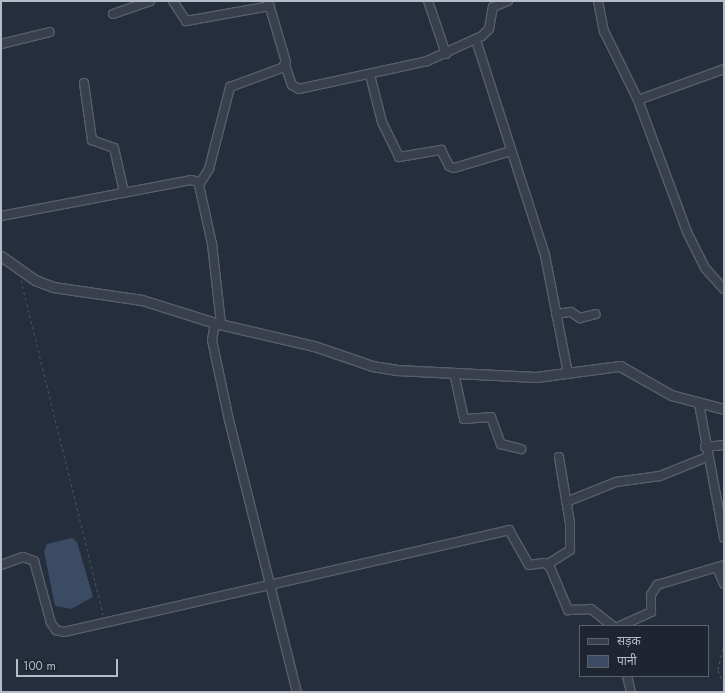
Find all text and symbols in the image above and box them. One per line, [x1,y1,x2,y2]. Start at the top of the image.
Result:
legend [579,625,709,677]
text: सड़क [617,632,641,650]
scale bar [18,651,120,677]
text: पानी [617,652,637,670]
text: 100 m [23,657,56,675]

